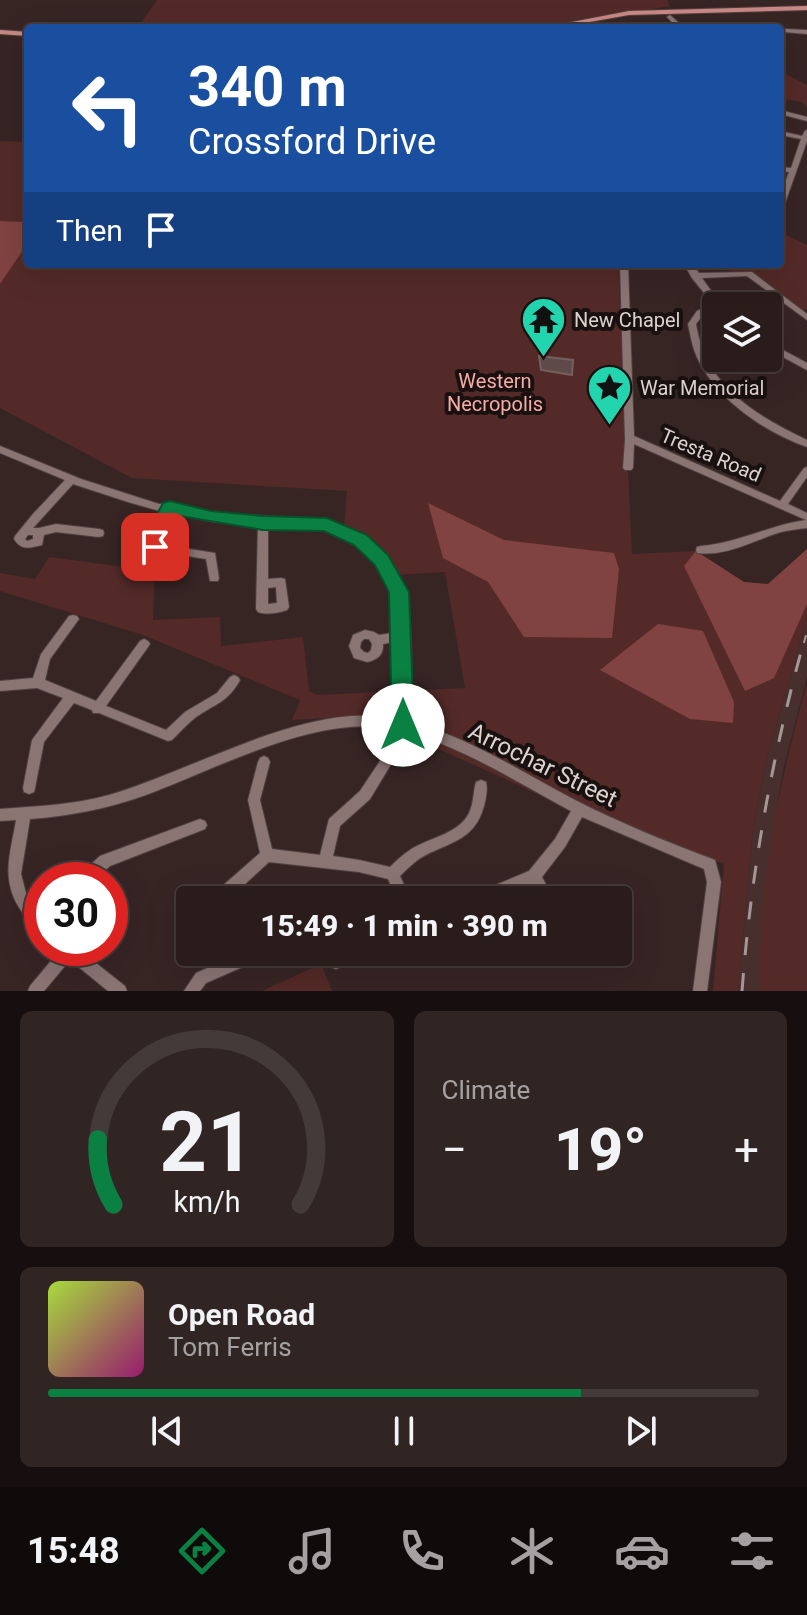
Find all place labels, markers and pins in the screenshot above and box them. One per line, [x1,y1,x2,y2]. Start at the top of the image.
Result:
temple icon: New Chapel [519,296,567,359]
place label: New Chapel [574,308,680,332]
place icon: War Memorial [585,364,633,427]
place label: War Memorial [640,376,764,400]
pin [121,513,189,581]

